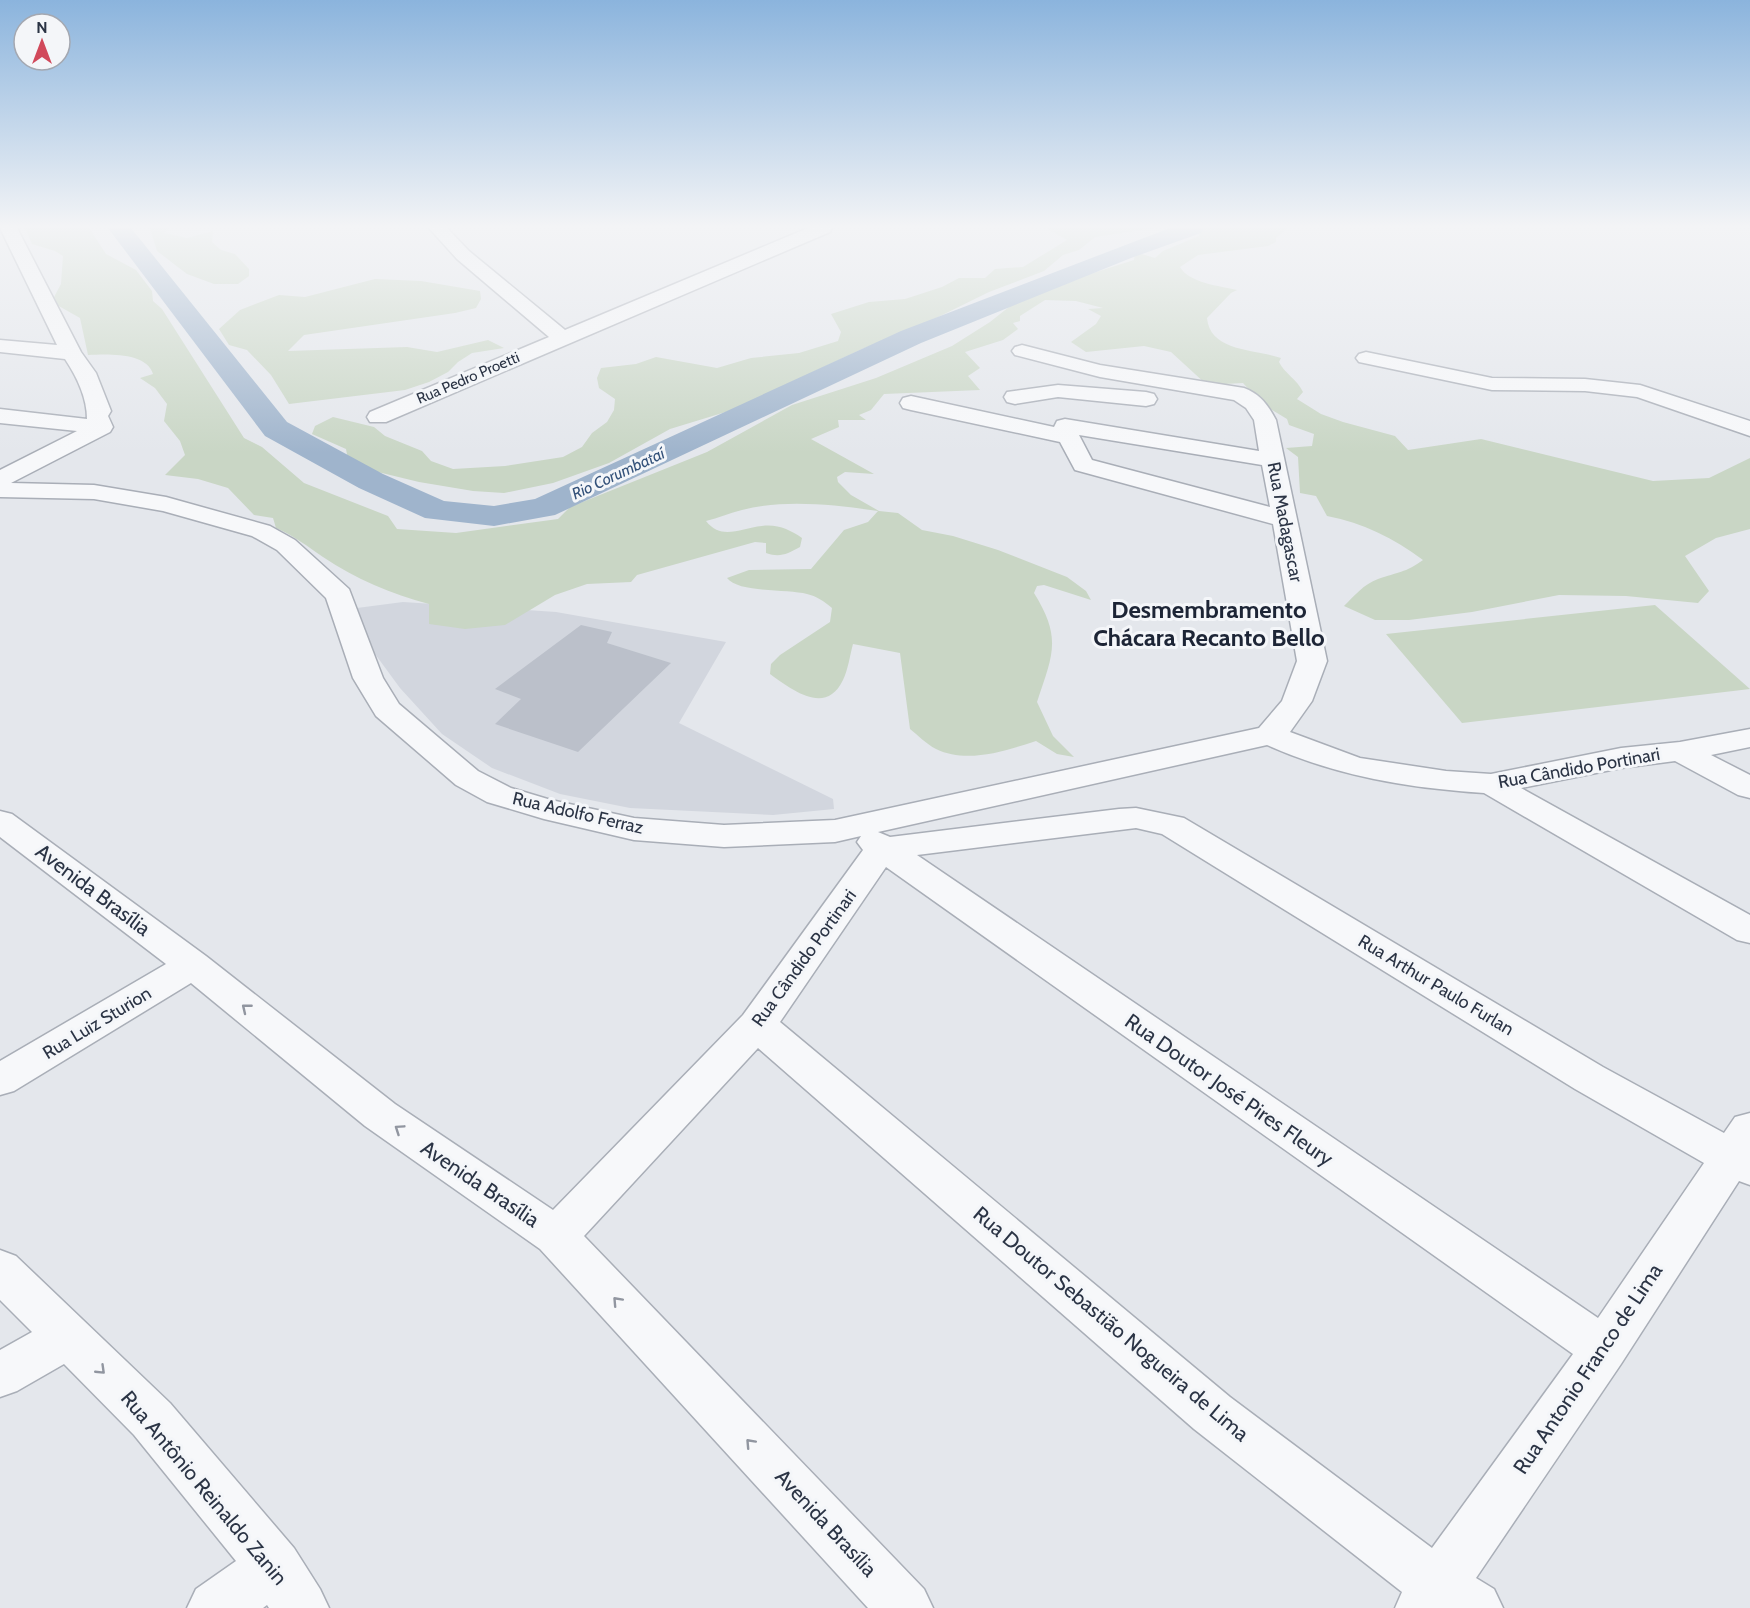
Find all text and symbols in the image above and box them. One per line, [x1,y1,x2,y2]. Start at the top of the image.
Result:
north arrow [12,12,72,72]
text: N [36,18,48,37]
street label: Rua Pedro Proetti [414,348,522,408]
water label: Rio Corumbataí [569,443,669,503]
street label: Rua Madagascar [1263,460,1308,584]
district label: Desmembramento Chácara Recanto Bello [1093,595,1325,652]
street label: Rua Cândido Portinari [1496,743,1662,793]
street label: Rua Adolfo Ferraz [510,787,646,839]
street label: Avenida Brasília [31,838,156,941]
street label: Rua Cândido Portinari [747,885,861,1031]
street label: Rua Arthur Paulo Furlan [1354,930,1518,1040]
street label: Rua Luiz Sturion [39,982,155,1064]
one-way arrow [242,1004,253,1015]
street label: Rua Doutor José Pires Fleury [1120,1008,1338,1171]
one-way arrow [395,1125,406,1136]
street label: Avenida Brasília [416,1135,544,1232]
street label: Rua Doutor Sebastião Nogueira de Lima [969,1201,1254,1446]
street label: Rua Antonio Franco de Lima [1508,1259,1667,1479]
one-way arrow [613,1297,624,1307]
one-way arrow [94,1362,105,1373]
street label: Rua Antônio Reinaldo Zanin [116,1386,293,1590]
one-way arrow [747,1439,758,1450]
street label: Avenida Brasília [770,1464,882,1581]

